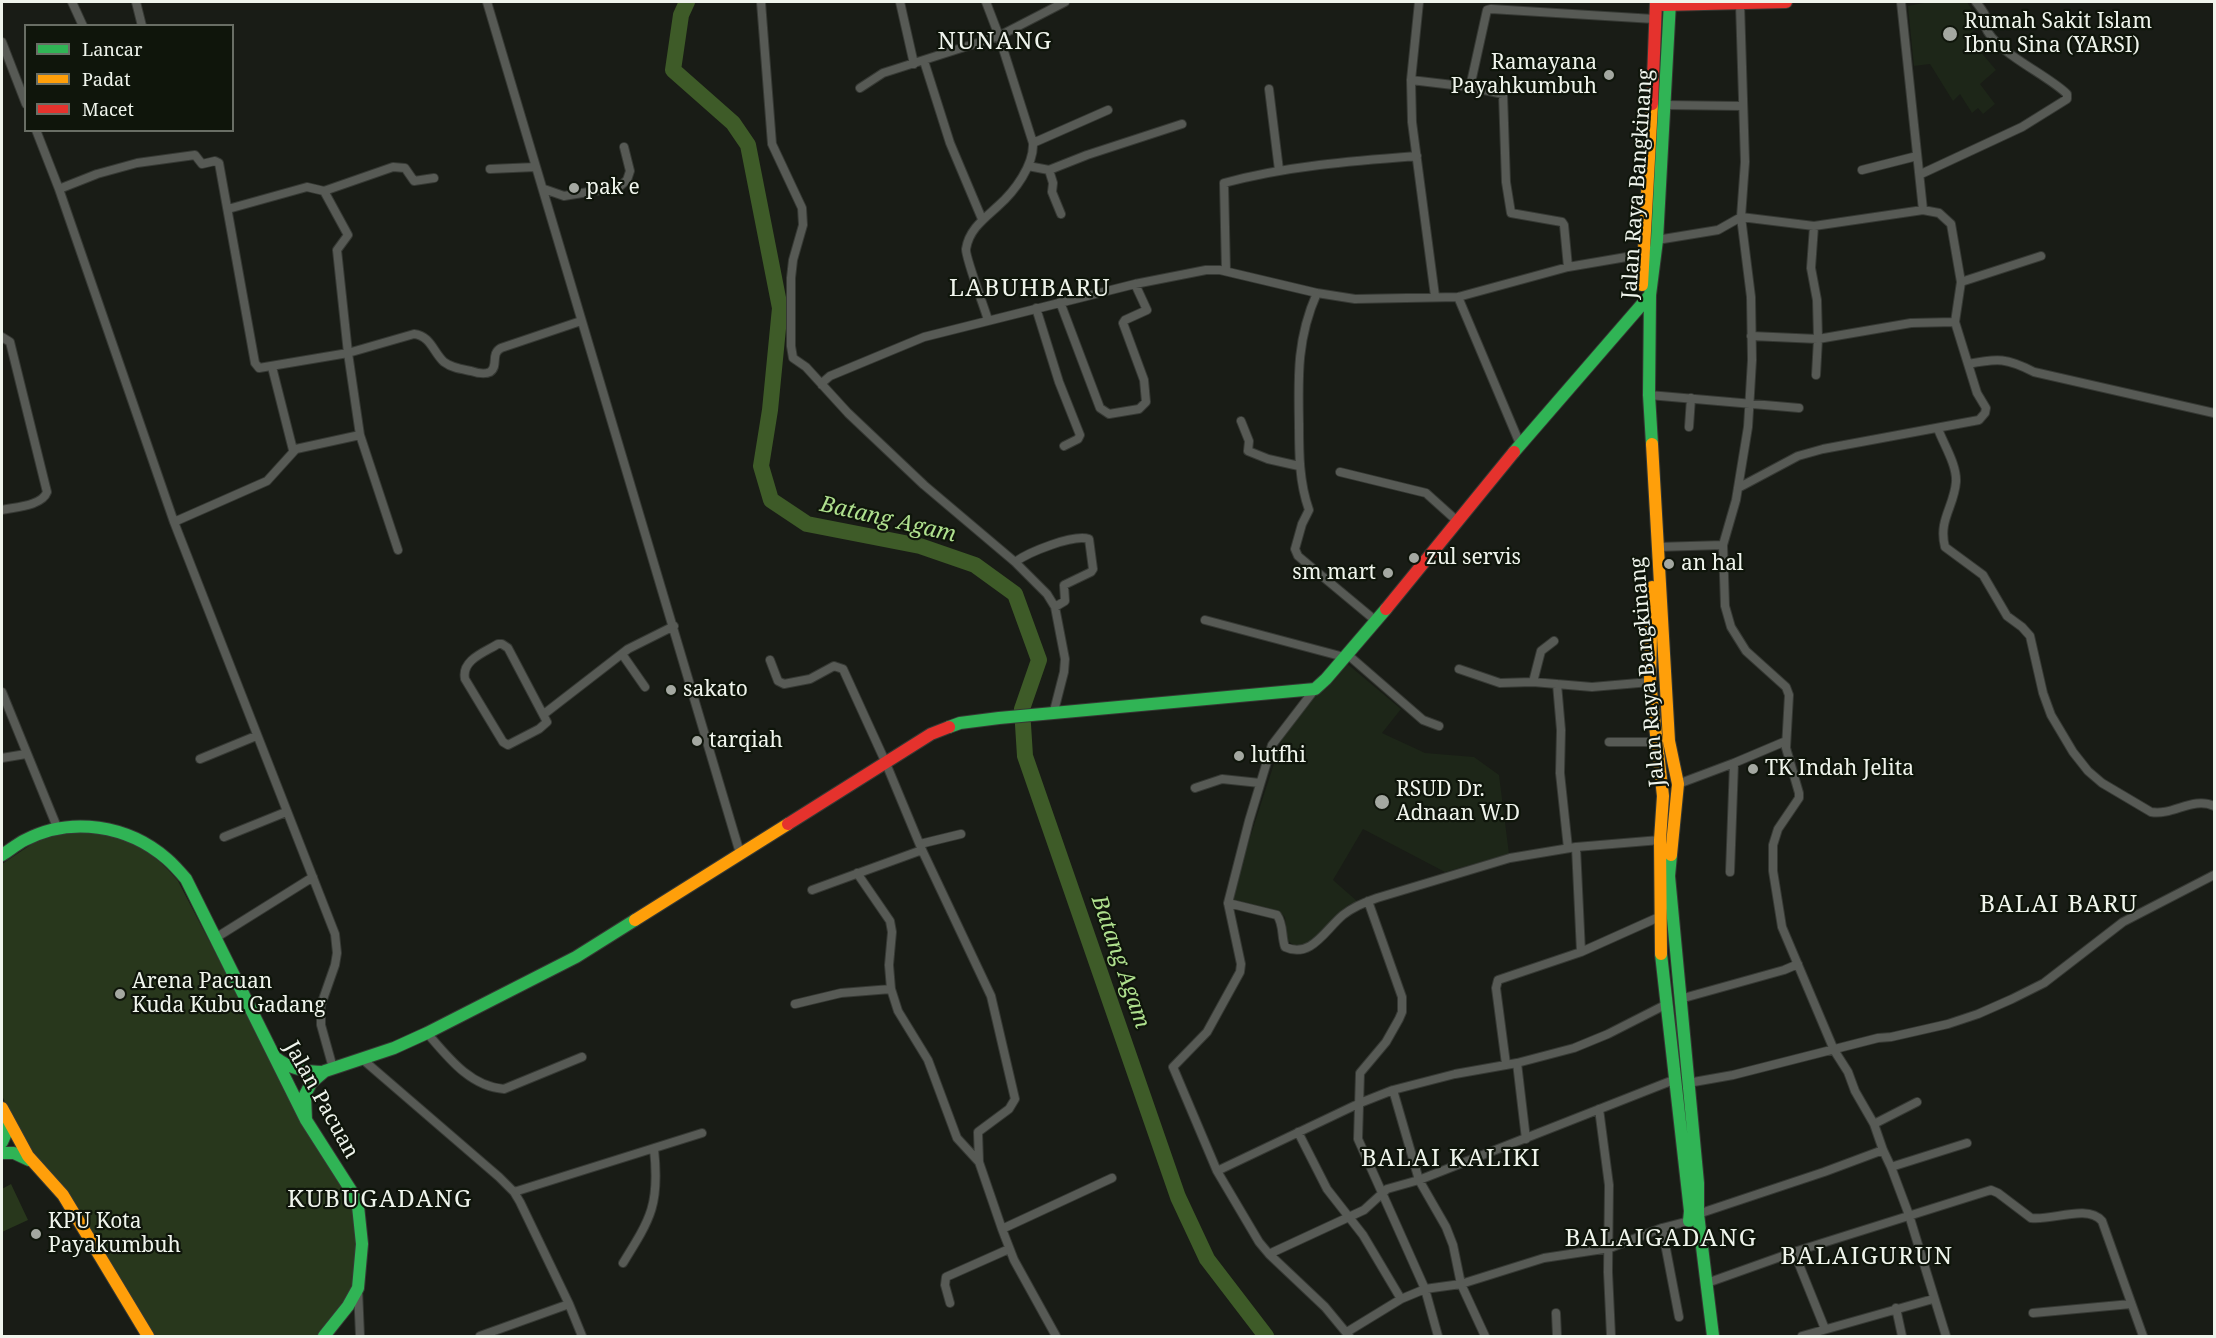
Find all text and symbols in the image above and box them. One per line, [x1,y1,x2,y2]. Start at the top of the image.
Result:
place label: Rumah Sakit Islam Ibnu Sina (YARSI) [1964,9,2152,59]
legend [24,24,234,132]
marker: Rumah Sakit Islam Ibnu Sina (YARSI) [1941,25,1959,43]
district label: NUNANG [937,28,1053,56]
text: Lancar [82,37,142,61]
place label: Ramayana Payahkumbuh [1451,50,1597,100]
text: Padat [82,67,131,91]
marker: Ramayana Payahkumbuh [1602,68,1616,82]
street label: Jalan Raya Bangkinang [1617,68,1659,300]
text: Macet [82,97,134,121]
place label: pak e [586,175,640,201]
marker: pak e [567,181,581,195]
district label: LABUHBARU [949,275,1111,303]
water label: Batang Agam [817,492,959,548]
place label: zul servis [1426,545,1521,571]
marker: zul servis [1407,551,1421,565]
place label: an hal [1681,551,1743,577]
street label: Jalan Raya Bangkinang [1625,556,1671,788]
marker: an hal [1662,557,1676,571]
place label: sm mart [1292,560,1376,586]
marker: sm mart [1381,566,1395,580]
place label: sakato [683,677,748,703]
marker: sakato [664,683,678,697]
place label: tarqiah [709,728,783,754]
marker: tarqiah [690,734,704,748]
place label: lutfhi [1251,743,1306,769]
marker: lutfhi [1232,749,1246,763]
place label: TK Indah Jelita [1765,756,1914,782]
marker: TK Indah Jelita [1746,762,1760,776]
place label: RSUD Dr. Adnaan W.D [1396,777,1520,827]
marker: RSUD Dr. Adnaan W.D [1373,793,1391,811]
district label: BALAI BARU [1980,891,2138,919]
water label: Batang Agam [1085,892,1155,1032]
place label: Arena Pacuan Kuda Kubu Gadang [132,969,325,1019]
marker: Arena Pacuan Kuda Kubu Gadang [113,987,127,1001]
street label: Jalan Pacuan [278,1037,364,1163]
district label: BALAI KALIKI [1361,1145,1541,1173]
district label: KUBUGADANG [287,1186,473,1214]
place label: KPU Kota Payakumbuh [48,1209,181,1259]
district label: BALAIGADANG [1565,1225,1757,1253]
marker: KPU Kota Payakumbuh [29,1227,43,1241]
district label: BALAIGURUN [1780,1243,1954,1271]

